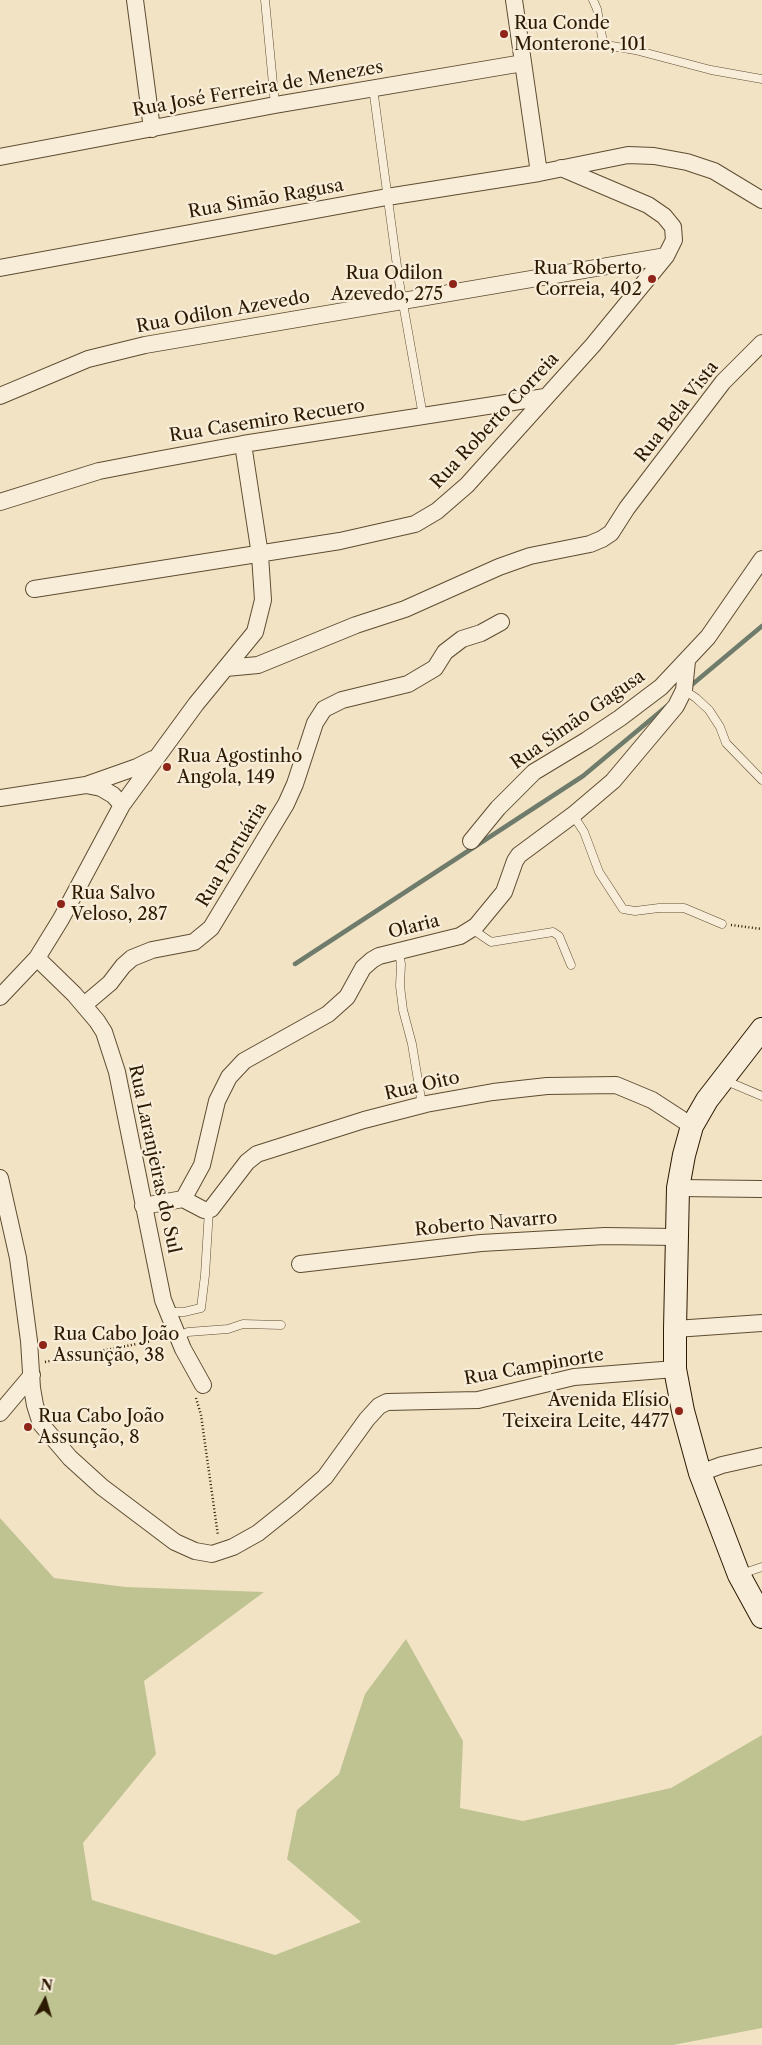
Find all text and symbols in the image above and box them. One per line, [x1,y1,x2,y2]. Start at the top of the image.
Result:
place label: Rua Conde Monterone, 101 [514,13,646,56]
marker: Rua Conde Monterone, 101 [498,28,510,40]
street label: Rua José Ferreira de Menezes [131,56,385,122]
street label: Rua Simão Ragusa [187,175,345,223]
place label: Rua Roberto Correia, 402 [533,258,642,300]
place label: Rua Odilon Azevedo, 275 [331,263,443,306]
marker: Rua Roberto Correia, 402 [646,273,658,285]
marker: Rua Odilon Azevedo, 275 [447,278,459,290]
street label: Rua Odilon Azevedo [134,286,312,338]
street label: Rua Roberto Correia [426,348,564,494]
street label: Rua Bela Vista [631,357,723,467]
street label: Rua Casemiro Recuero [168,395,366,447]
street label: Rua Simão Gagusa [507,666,649,774]
place label: Rua Agostinho Angola, 149 [177,746,302,789]
marker: Rua Agostinho Angola, 149 [161,761,173,773]
street label: Rua Portuária [192,799,272,911]
place label: Rua Salvo Veloso, 287 [71,883,167,926]
marker: Rua Salvo Veloso, 287 [55,898,67,910]
street label: Olaria [386,910,442,944]
street label: Rua Laranjeiras do Sul [123,1063,185,1255]
street label: Rua Oito [382,1067,462,1105]
street label: Roberto Navarro [414,1207,558,1241]
place label: Rua Cabo João Assunção, 38 [53,1324,179,1366]
marker: Rua Cabo João Assunção, 38 [37,1339,49,1351]
street label: Rua Campinorte [462,1344,606,1390]
place label: Avenida Elísio Teixeira Leite, 4477 [502,1390,669,1432]
marker: Avenida Elísio Teixeira Leite, 4477 [673,1405,685,1417]
place label: Rua Cabo João Assunção, 8 [38,1406,164,1448]
marker: Rua Cabo João Assunção, 8 [22,1421,34,1433]
north arrow [20,1975,70,2025]
text: N [40,1975,54,1995]

